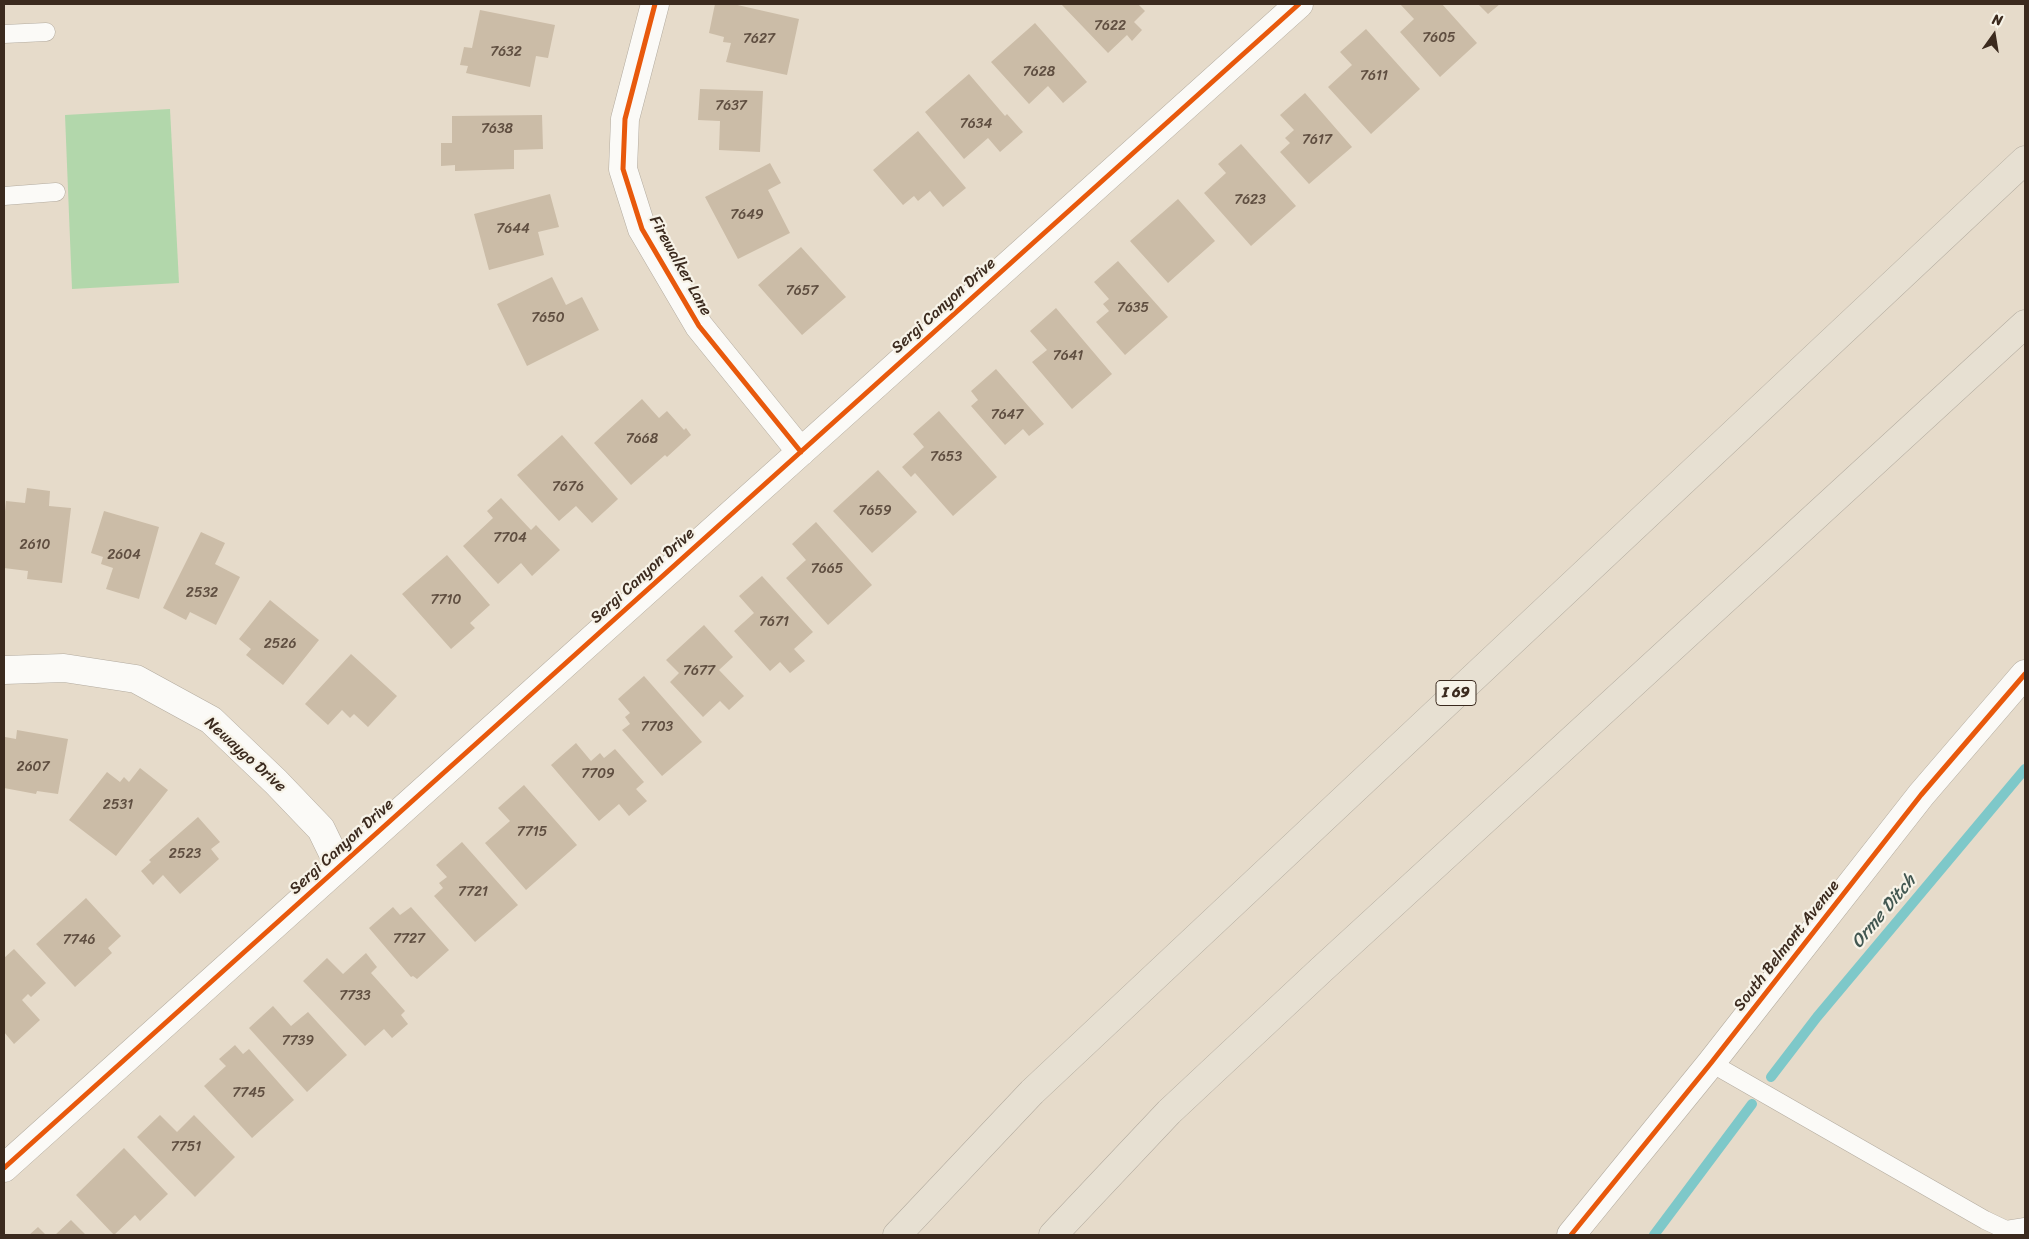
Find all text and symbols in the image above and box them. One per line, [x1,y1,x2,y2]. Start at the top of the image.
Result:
text: N [1990,7,2005,33]
north arrow [1969,10,2019,60]
house number: 7622 [1094,18,1126,34]
house number: 7605 [1422,30,1456,46]
house number: 7627 [743,31,775,47]
house number: 7632 [490,44,522,60]
house number: 7628 [1023,64,1055,80]
house number: 7611 [1360,68,1388,84]
house number: 7637 [715,98,747,114]
house number: 7634 [960,116,992,132]
house number: 7638 [481,121,513,137]
house number: 7617 [1302,132,1332,148]
house number: 7623 [1234,192,1266,208]
house number: 7649 [730,207,764,223]
street label: Firewalker Lane [645,213,715,319]
house number: 7644 [496,221,530,237]
street label: Sergi Canyon Drive [888,254,1000,358]
house number: 7657 [786,283,818,299]
house number: 7635 [1117,300,1149,316]
house number: 7650 [531,310,565,326]
house number: 7641 [1053,348,1083,364]
house number: 7647 [991,407,1023,423]
house number: 7668 [626,431,658,447]
house number: 7653 [930,449,962,465]
house number: 7676 [552,479,584,495]
house number: 7659 [858,503,892,519]
street label: Sergi Canyon Drive [587,524,699,628]
house number: 7704 [493,530,527,546]
house number: 2610 [20,537,50,553]
house number: 2604 [107,547,141,563]
house number: 7665 [811,561,843,577]
house number: 2532 [186,585,218,601]
house number: 7710 [431,592,461,608]
house number: 7671 [759,614,789,630]
house number: 2526 [264,636,296,652]
house number: 7677 [683,663,715,679]
road number: I 69 [1436,680,1476,706]
street label: Newaygo Drive [200,713,290,797]
house number: 7703 [641,719,673,735]
house number: 2607 [17,759,49,775]
house number: 7709 [581,766,615,782]
street label: Sergi Canyon Drive [286,795,398,899]
house number: 2531 [103,797,133,813]
house number: 7715 [517,824,547,840]
house number: 2523 [169,846,201,862]
water label: Orme Ditch [1847,871,1921,953]
street label: South Belmont Avenue [1730,877,1844,1015]
house number: 7721 [458,884,488,900]
house number: 7727 [393,931,425,947]
house number: 7746 [63,932,95,948]
house number: 7733 [339,988,371,1004]
house number: 7739 [282,1033,314,1049]
house number: 7745 [232,1085,266,1101]
house number: 7751 [171,1139,201,1155]

